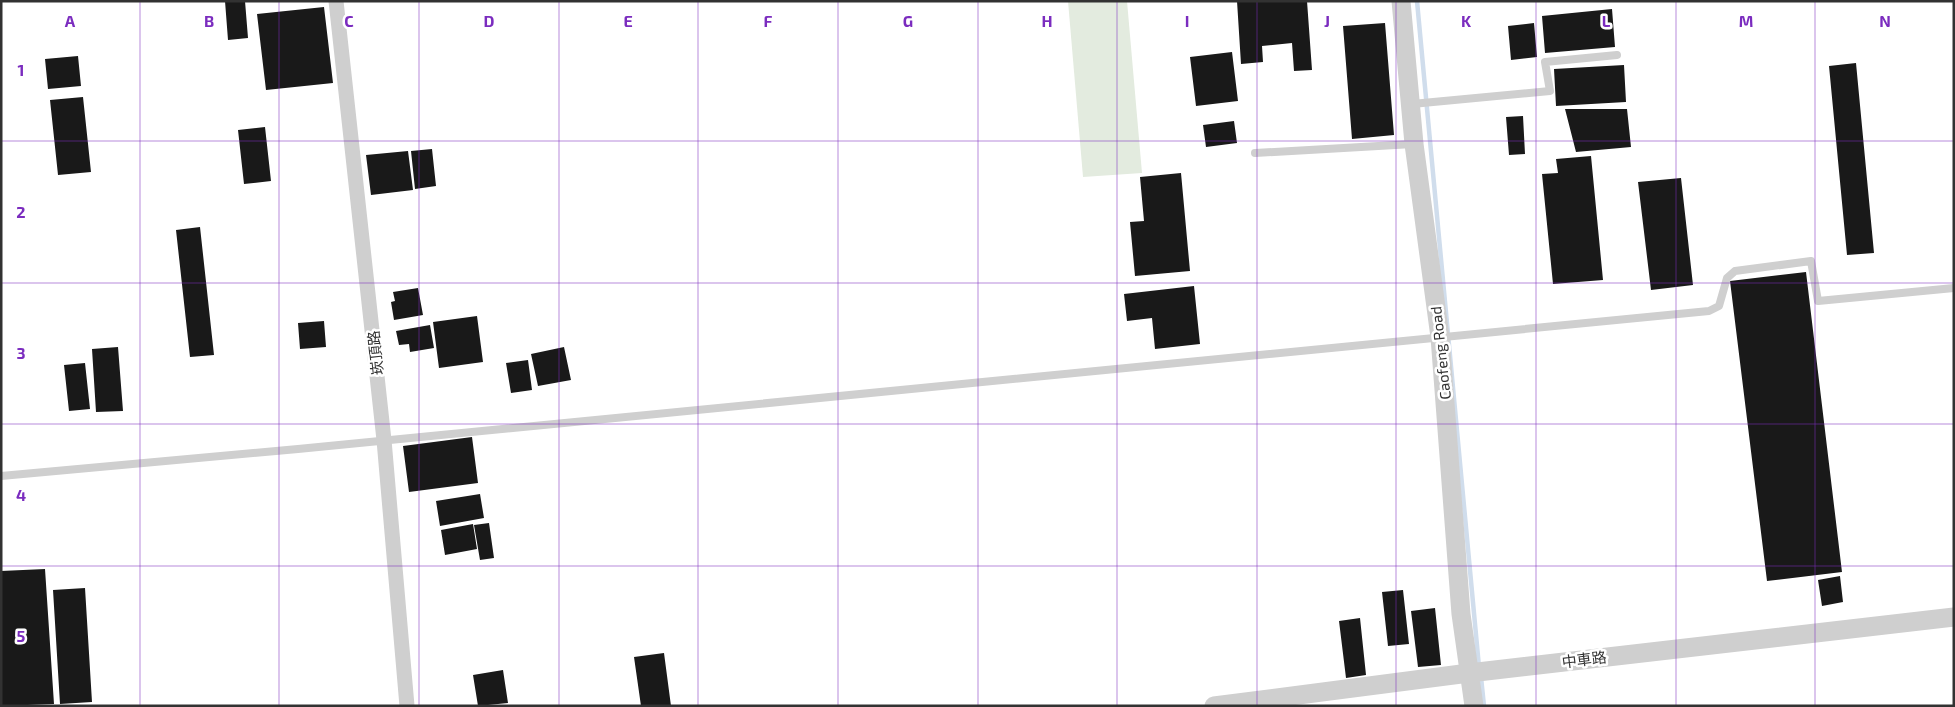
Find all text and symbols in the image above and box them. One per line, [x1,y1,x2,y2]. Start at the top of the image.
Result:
text: A [65,11,76,30]
text: B [204,11,214,30]
text: C [344,11,354,30]
text: D [484,11,495,30]
text: E [623,11,633,30]
text: F [764,11,773,30]
text: G [903,11,913,30]
text: H [1041,11,1053,30]
text: I [1185,11,1189,30]
text: J [1324,11,1330,30]
text: K [1461,11,1472,30]
text: L [1602,11,1611,30]
text: M [1739,11,1753,30]
text: N [1879,11,1891,30]
text: 1 [18,60,24,79]
text: 2 [16,202,26,221]
street label: Caofeng Road [1426,305,1454,401]
street label: 崁頂路 [364,330,386,376]
text: 3 [16,343,26,362]
text: 4 [16,485,26,504]
text: 5 [17,626,26,645]
street label: 中車路 [1561,647,1607,671]

